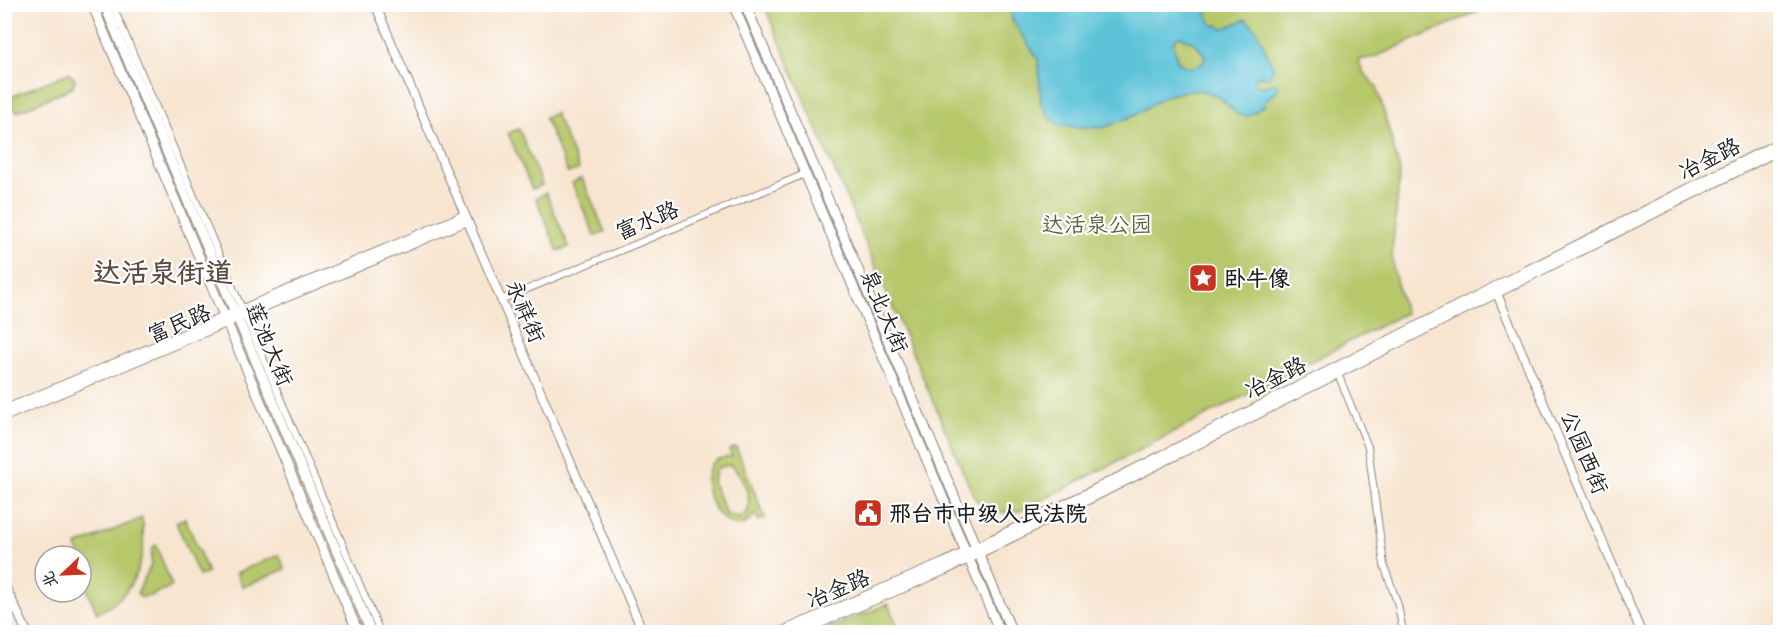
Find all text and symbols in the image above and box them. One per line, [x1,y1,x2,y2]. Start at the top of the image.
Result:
street label: 冶金路 [1673,130,1745,186]
street label: 富水路 [611,193,683,247]
park label: 达活泉公园 [1042,209,1152,239]
district label: 达活泉街道 [93,253,233,291]
place icon: 卧牛像 [1187,262,1219,294]
place label: 卧牛像 [1224,263,1290,293]
street label: 泉北大街 [854,265,916,357]
street label: 永祥街 [499,275,553,347]
street label: 富民路 [143,296,215,350]
street label: 莲池大街 [239,298,301,390]
street label: 冶金路 [1239,349,1311,405]
street label: 公园西街 [1554,406,1616,498]
public building icon: 邢台市中级人民法院 [852,497,884,529]
place label: 邢台市中级人民法院 [889,498,1087,528]
north arrow [33,544,93,604]
street label: 冶金路 [802,561,874,615]
text: 北 [36,568,62,592]

